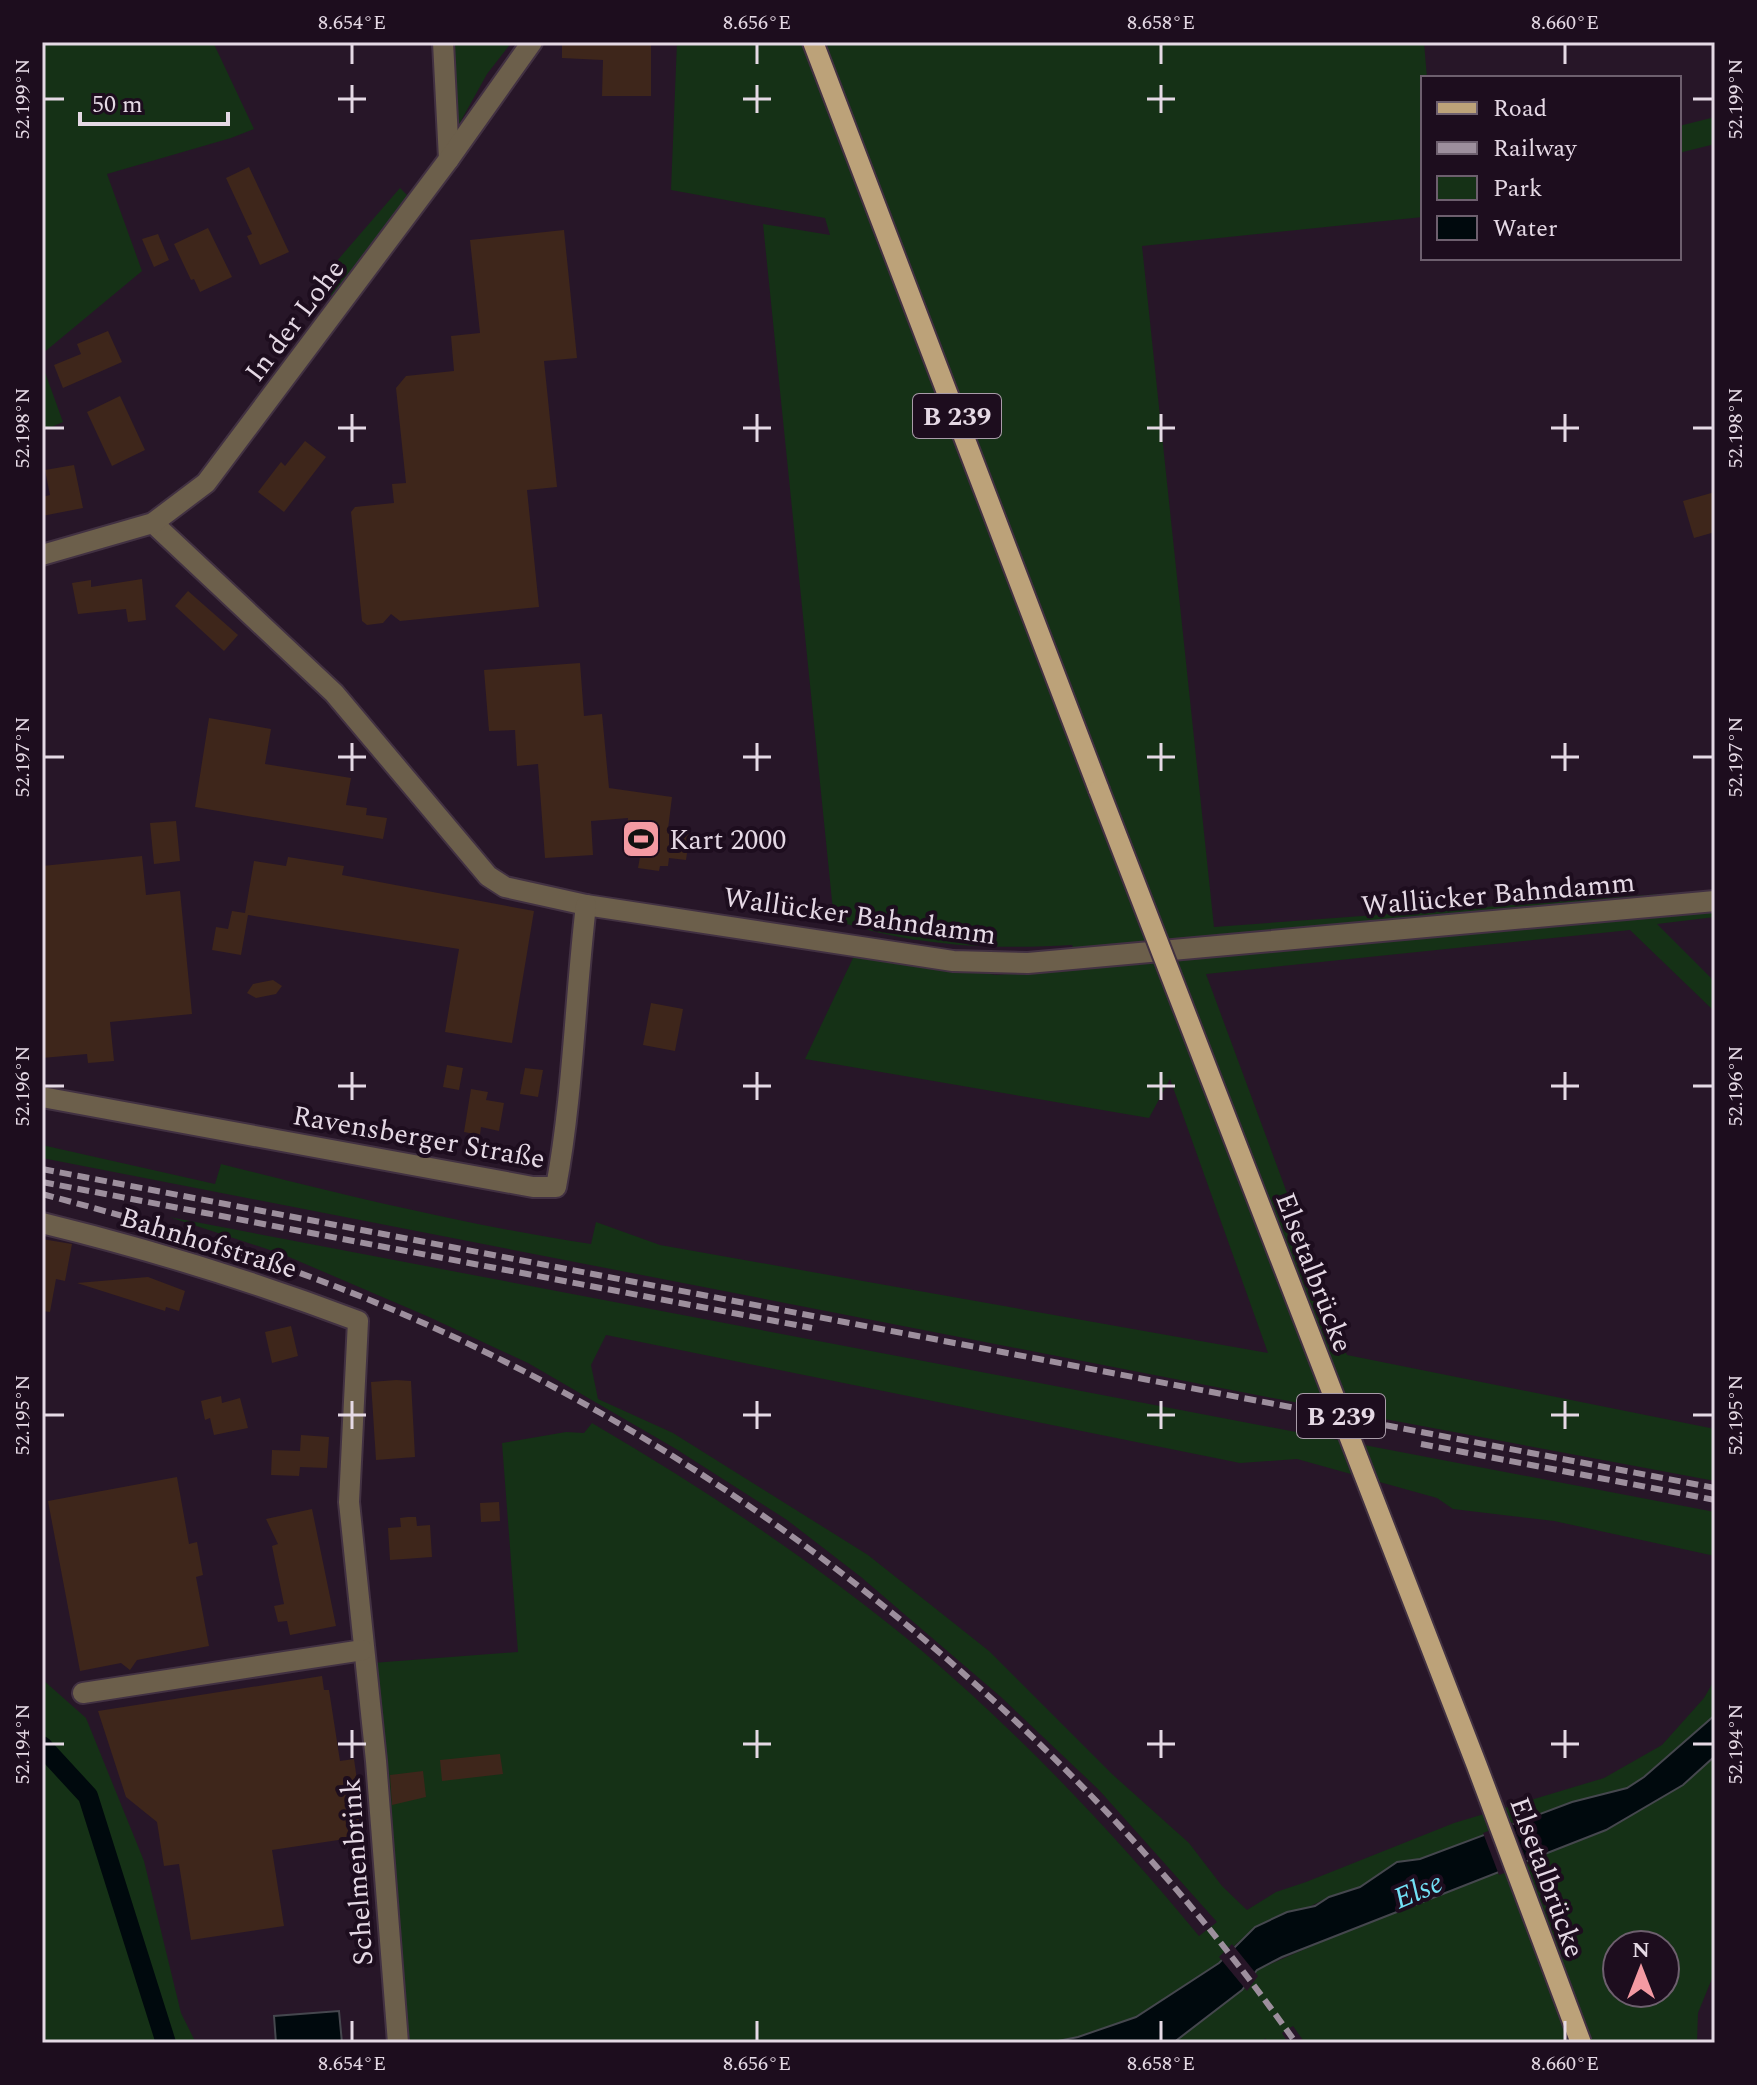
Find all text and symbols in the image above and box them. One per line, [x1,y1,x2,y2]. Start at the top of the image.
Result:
text: 8.654°E [318,8,386,38]
text: 8.656°E [723,8,791,38]
text: 8.658°E [1127,8,1195,38]
text: 8.660°E [1531,8,1599,38]
text: 52.199°N [8,59,38,139]
text: 52.199°N [1721,59,1751,139]
scale bar [80,76,228,126]
legend [1421,76,1681,260]
text: 50 m [92,87,143,123]
text: Road [1493,91,1547,127]
text: Railway [1493,131,1578,167]
text: Park [1493,171,1543,207]
text: Water [1493,211,1557,247]
street label: In der Lohe [235,250,356,391]
text: 52.198°N [8,388,38,468]
text: 52.198°N [1721,388,1751,468]
road number: B 239 [913,394,1001,438]
text: 52.197°N [8,717,38,797]
text: 52.197°N [1721,717,1751,797]
sports icon: Kart 2000 [620,818,662,860]
place label: Kart 2000 [669,819,786,862]
street label: Wallücker Bahndamm [1359,861,1637,928]
street label: Wallücker Bahndamm [721,876,999,957]
text: 52.196°N [8,1046,38,1126]
text: 52.196°N [1721,1046,1751,1126]
street label: Ravensberger Straße [289,1094,548,1181]
street label: Elsetalbrücke [1263,1186,1364,1359]
street label: Bahnhofstraße [115,1196,302,1291]
text: 52.195°N [8,1375,38,1455]
text: 52.195°N [1721,1375,1751,1455]
road number: B 239 [1297,1394,1385,1438]
text: 52.194°N [8,1704,38,1784]
text: 52.194°N [1721,1704,1751,1784]
street label: Schelmenbrink [329,1777,386,1967]
street label: Elsetalbrücke [1498,1791,1596,1964]
water label: Else [1386,1860,1451,1922]
north arrow [1601,1929,1681,2009]
text: N [1632,1934,1650,1967]
text: 8.654°E [318,2049,386,2079]
text: 8.656°E [723,2049,791,2079]
text: 8.658°E [1127,2049,1195,2079]
text: 8.660°E [1531,2049,1599,2079]

